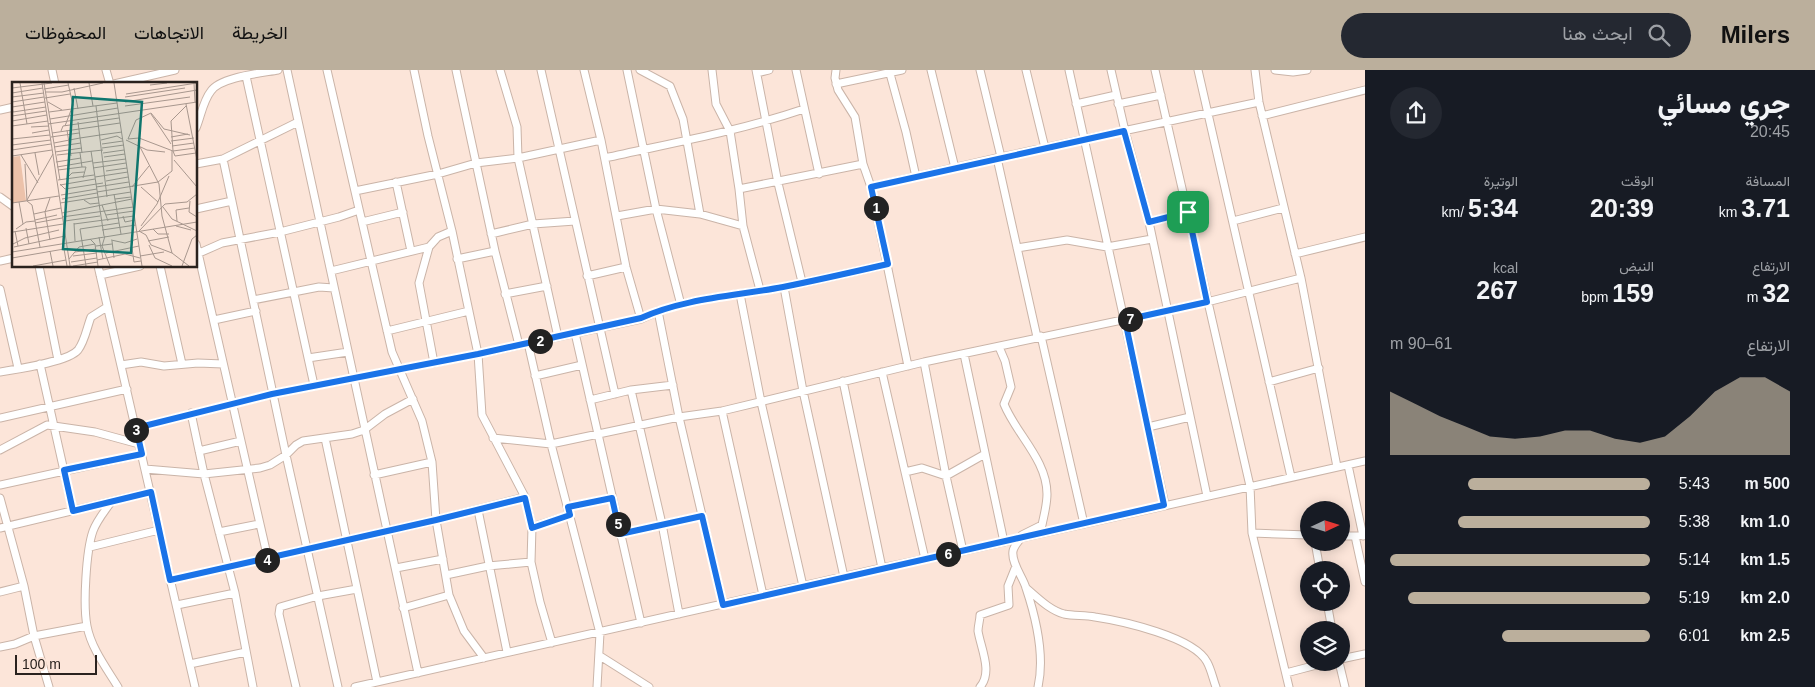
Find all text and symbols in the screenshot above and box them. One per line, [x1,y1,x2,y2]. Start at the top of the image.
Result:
search box [1341,13,1691,58]
icon: search [1645,21,1673,49]
text: Milers [1721,21,1790,48]
text: المحفوظات [25,23,106,43]
text: الاتجاهات [134,23,204,43]
text: الخريطة [232,23,288,43]
text: ابحث هنا [1562,23,1633,44]
inset map [12,82,198,268]
button: share [1390,87,1442,139]
text: جري مسائي [1657,88,1790,119]
text: 20:45 [1750,123,1790,140]
text: الوتيرة [1484,173,1518,189]
text: الوقت [1621,173,1654,189]
text: المسافة [1746,173,1790,189]
pin [1167,191,1209,233]
text: 5:34 [1468,194,1518,222]
text: 20:39 [1590,194,1654,222]
text: 3.71 [1741,194,1790,222]
pin: 1 [864,196,888,220]
icon: arrive [1174,198,1202,226]
text: 1 [873,200,880,216]
text: /km [1442,204,1468,220]
text: km [1719,204,1741,220]
text: النبض [1619,258,1654,274]
text: الارتفاع [1752,258,1790,274]
text: kcal [1493,260,1518,276]
text: 267 [1476,276,1518,304]
text: 159 [1612,279,1654,307]
text: 32 [1762,279,1790,307]
text: bpm [1581,289,1612,305]
text: m [1747,289,1762,305]
pin: 7 [1118,306,1142,332]
text: 7 [1127,311,1134,327]
pin: 2 [528,328,552,354]
text: 2 [537,333,544,349]
text: 61–90 m [1390,335,1452,352]
text: الارتفاع [1747,337,1790,354]
pin: 3 [124,418,148,442]
text: 3 [133,422,140,438]
text: 5:43 [1679,475,1710,492]
text: 500 m [1745,475,1790,492]
north arrow [1300,501,1350,551]
map controls [1300,501,1350,671]
pin: 5 [606,512,630,536]
text: 5:38 [1679,513,1710,530]
text: 1.0 km [1740,513,1790,530]
text: 5 [615,516,622,532]
pin: 6 [936,542,960,566]
text: 6 [945,546,952,562]
pin: 4 [254,548,280,572]
text: 5:14 [1679,551,1710,568]
text: 1.5 km [1740,551,1790,568]
text: 4 [264,552,271,568]
button: locate [1300,561,1350,611]
text: 5:19 [1679,589,1710,606]
text: 2.0 km [1740,589,1790,606]
button: layers [1300,621,1350,671]
text: 6:01 [1679,627,1710,644]
text: 2.5 km [1740,627,1790,644]
scale bar [15,652,98,675]
text: 100 m [22,656,61,672]

